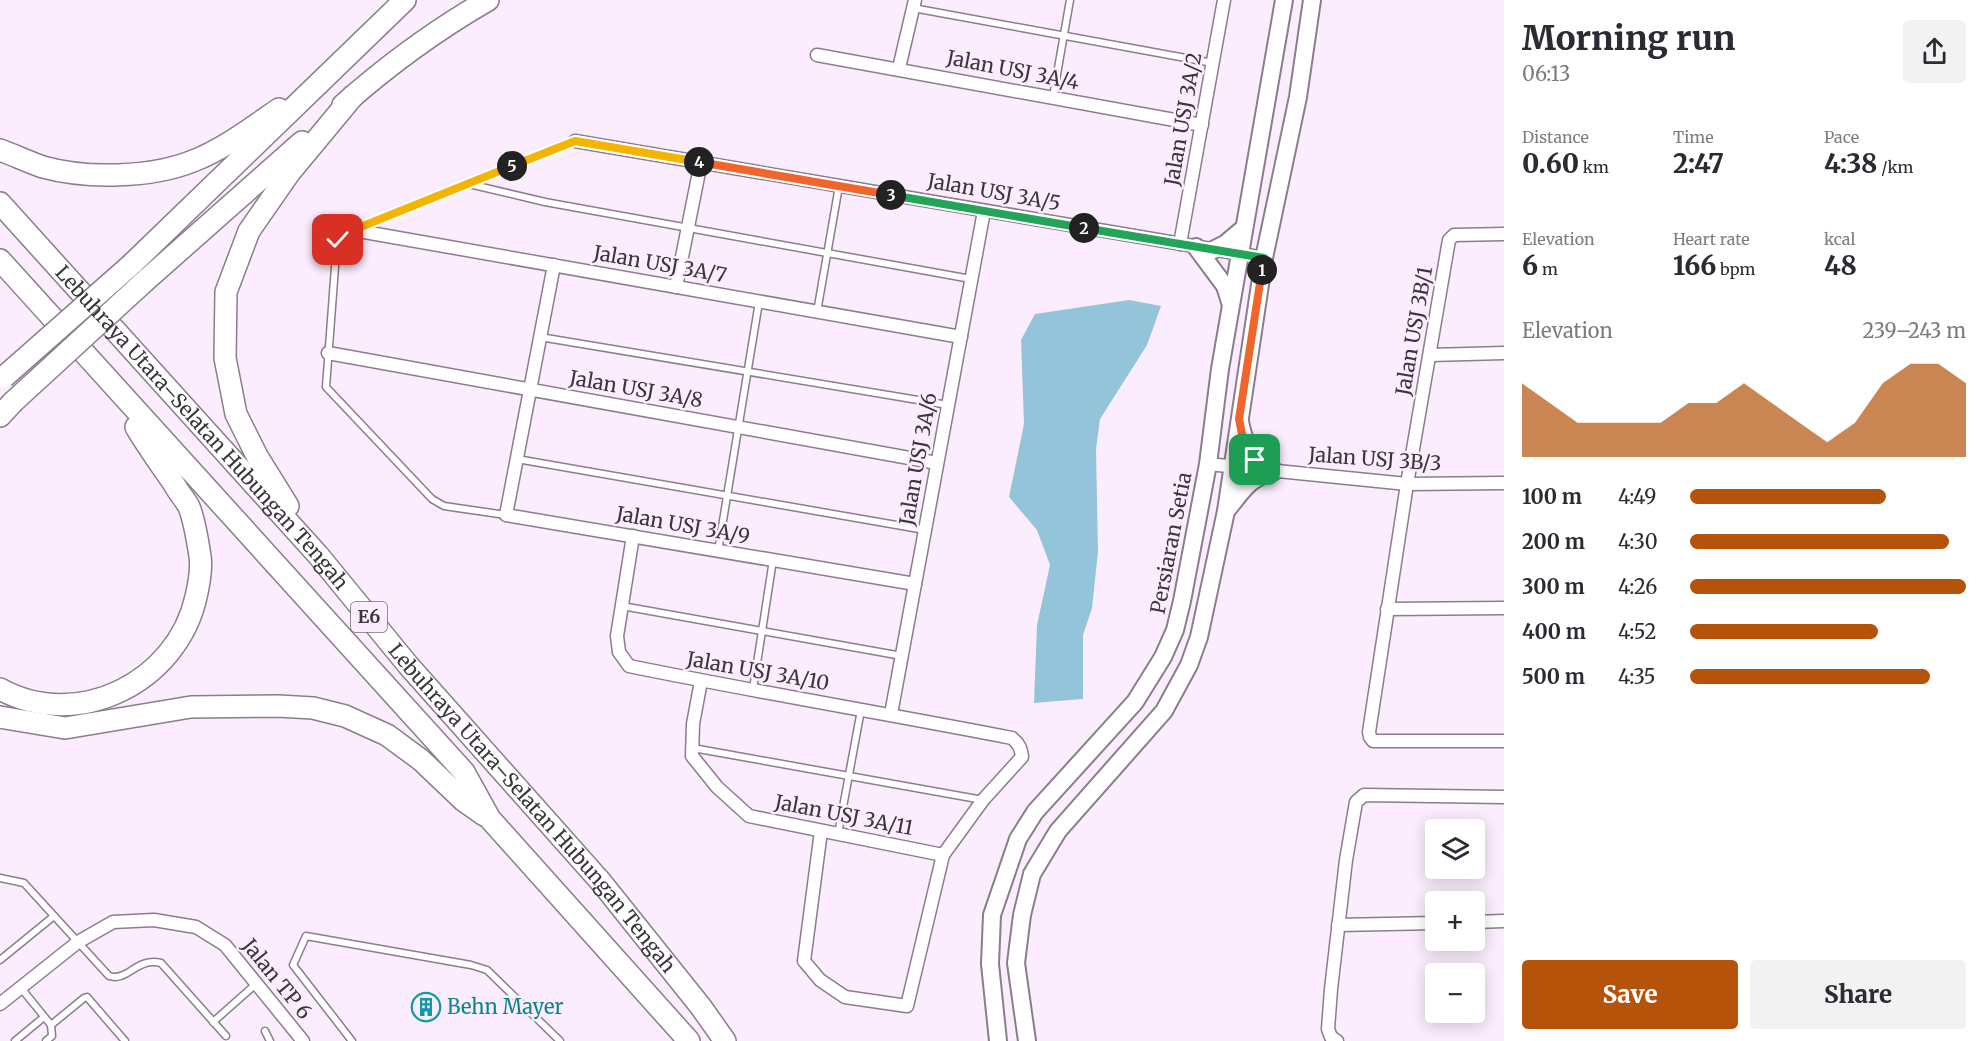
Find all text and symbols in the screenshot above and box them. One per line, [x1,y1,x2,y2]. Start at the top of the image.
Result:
text: Morning run [1522,18,1735,59]
button: share [1903,20,1966,83]
street label: Jalan USJ 3A/4 [944,44,1081,95]
street label: Jalan USJ 3A/2 [1158,50,1207,189]
text: 06:13 [1522,61,1570,86]
text: Distance [1522,127,1589,147]
text: Time [1673,127,1714,147]
text: Pace [1824,127,1859,147]
pin: 4 [684,147,714,177]
text: 0.60 [1522,147,1579,180]
text: 2:47 [1673,147,1724,180]
text: 4:38 [1824,147,1877,180]
pin: 5 [497,151,527,181]
text: 4 [694,152,704,172]
text: 5 [507,156,517,176]
text: km [1579,157,1609,177]
text: /km [1877,157,1913,177]
street label: Jalan USJ 3A/5 [925,167,1062,215]
pin: 3 [876,180,906,210]
text: 3 [886,185,896,205]
pin: 2 [1069,213,1099,243]
pin [312,214,363,265]
text: 2 [1079,218,1089,238]
icon: check [321,223,354,256]
text: Elevation [1522,229,1595,249]
text: Heart rate [1673,229,1750,249]
text: kcal [1824,229,1855,249]
street label: Jalan USJ 3A/7 [591,239,729,288]
text: 6 [1522,249,1538,282]
text: 166 [1673,249,1716,282]
text: 48 [1824,249,1857,282]
pin: 1 [1247,255,1277,285]
text: m [1538,259,1558,279]
text: bpm [1716,259,1755,279]
street label: Lebuhraya Utara–Selatan Hubungan Tengah [50,260,354,594]
text: 1 [1258,260,1266,280]
street label: Jalan USJ 3B/1 [1390,264,1437,398]
text: Elevation [1522,318,1613,343]
text: 239–243 m [1863,318,1966,343]
street label: Jalan USJ 3A/8 [567,364,705,413]
street label: Jalan USJ 3A/6 [893,390,941,528]
pin [1229,434,1280,485]
street label: Jalan USJ 3B/3 [1307,441,1442,476]
icon: arrive [1238,443,1271,476]
street label: Persiaran Setia [1145,470,1197,616]
text: 100 m [1522,484,1582,509]
text: 4:49 [1618,484,1656,509]
street label: Jalan USJ 3A/9 [613,500,752,549]
text: 200 m [1522,529,1585,554]
text: 4:30 [1618,529,1658,554]
text: 300 m [1522,574,1585,599]
text: 4:26 [1618,574,1657,599]
road number: E6 [351,602,387,632]
text: 400 m [1522,619,1586,644]
text: 4:52 [1618,619,1656,644]
street label: Lebuhraya Utara–Selatan Hubungan Tengah [383,638,682,977]
street label: Jalan USJ 3A/10 [684,646,831,695]
text: 500 m [1522,664,1585,689]
text: 4:35 [1618,664,1656,689]
street label: Jalan USJ 3A/11 [772,789,915,840]
map controls [1425,819,1485,1023]
button: layers [1425,819,1485,879]
button: + [1425,891,1485,951]
street label: Jalan TP 6 [237,933,317,1024]
button: Save [1522,960,1738,1029]
button: Share [1750,960,1966,1029]
button: − [1425,963,1485,1023]
building icon: Behn Mayer [410,991,442,1023]
place label: Behn Mayer [447,994,563,1019]

